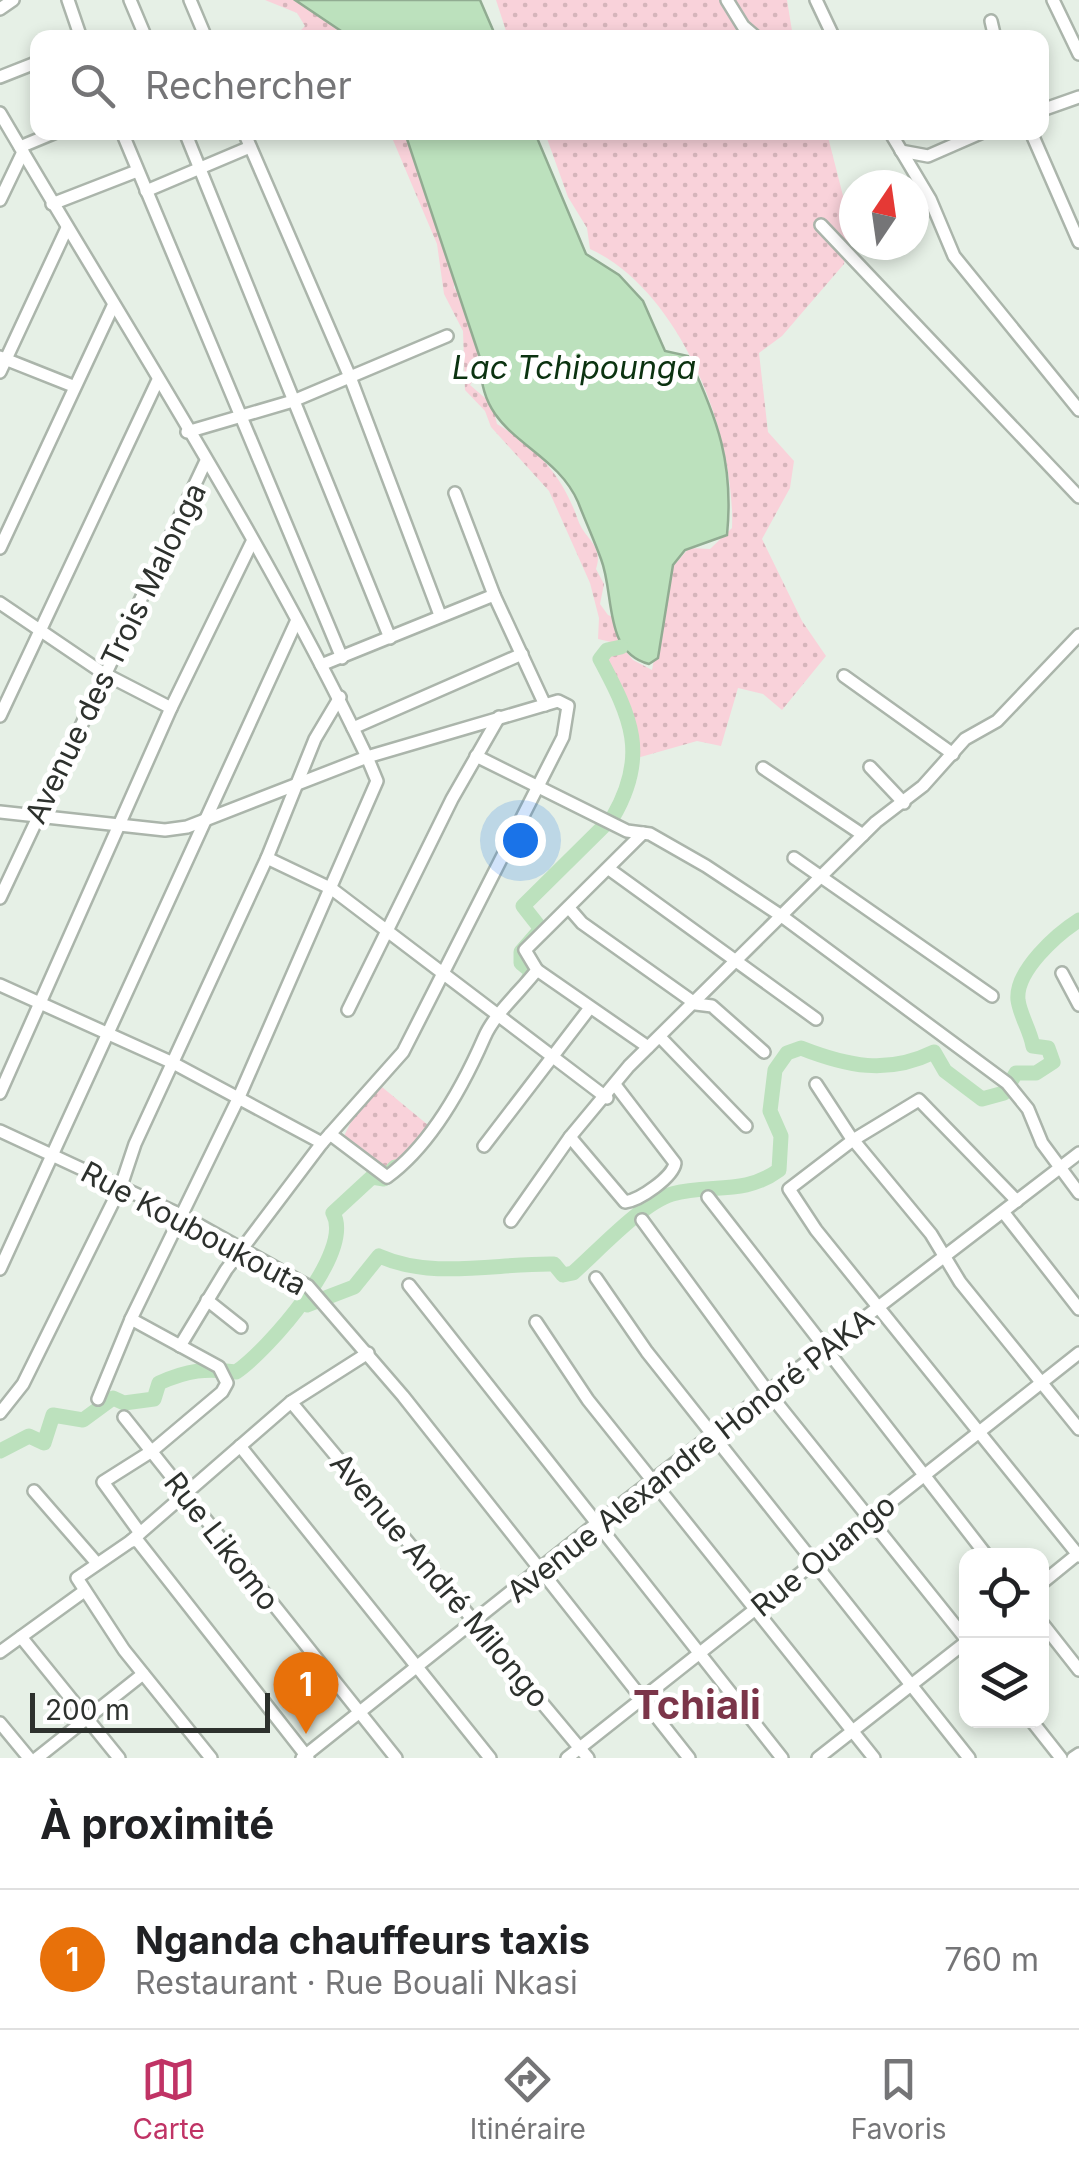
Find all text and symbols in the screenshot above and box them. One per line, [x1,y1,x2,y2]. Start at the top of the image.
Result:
search box [30,30,1049,140]
icon: search [65,58,120,113]
text: Rechercher [145,62,352,108]
north arrow [839,170,929,260]
water label: Lac Tchipounga [452,348,696,387]
street label: Avenue des Trois Malonga [17,477,213,829]
your location [495,815,546,866]
street label: Rue Kouboukouta [75,1153,313,1303]
street label: Avenue Alexandre Honoré PAKA [499,1300,881,1610]
street label: Avenue André Milongo [323,1445,557,1715]
street label: Rue Likomo [157,1465,287,1617]
street label: Rue Ouango [744,1486,902,1624]
map controls [959,1548,1049,1728]
button: locate [959,1548,1049,1638]
button: layers [959,1638,1049,1728]
pin: 1 [274,1652,338,1734]
district label: Tchiali [633,1680,761,1729]
scale bar [30,1688,270,1732]
text: 200 m [45,1693,130,1727]
text: À proximité [40,1798,274,1849]
text: Nganda chauffeurs taxis [135,1917,590,1963]
text: 1 [66,1940,79,1979]
text: 760 m [944,1940,1039,1979]
text: Restaurant · Rue Bouali Nkasi [135,1963,578,2002]
tab: Carte [132,2052,205,2146]
tab: Itinéraire [470,2052,586,2146]
tab: Favoris [851,2052,947,2146]

